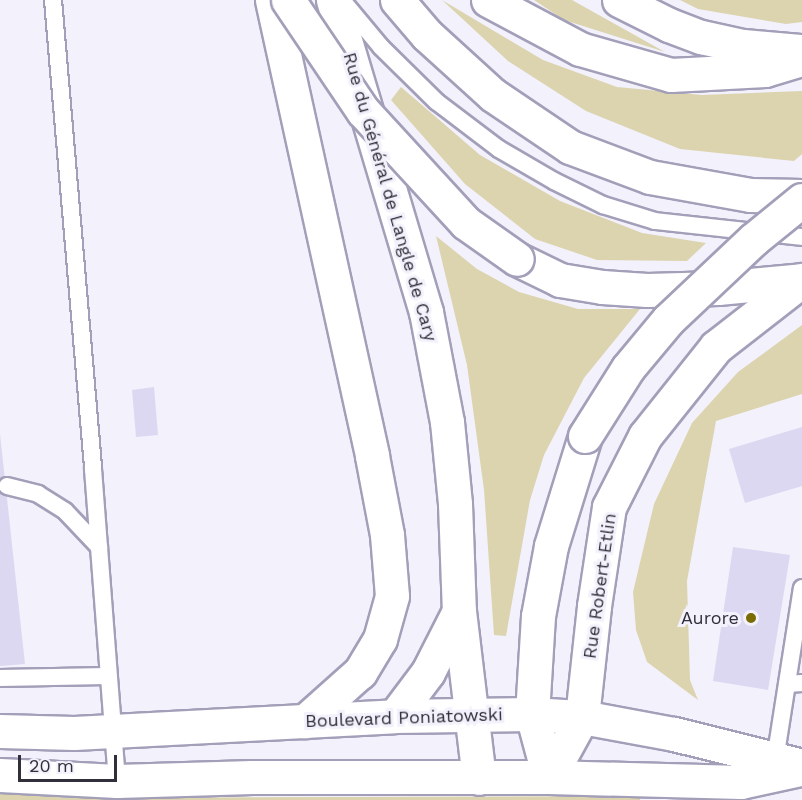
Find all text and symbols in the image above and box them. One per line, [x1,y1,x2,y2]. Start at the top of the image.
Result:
street label: Rue du Général de Langle de Cary [338,50,442,344]
street label: Rue Robert-Etlin [579,512,621,660]
place label: Aurore [681,607,739,629]
marker: Aurore [744,611,758,625]
street label: Boulevard Poniatowski [305,704,503,732]
scale bar [21,743,120,781]
text: 20 m [29,755,74,776]

